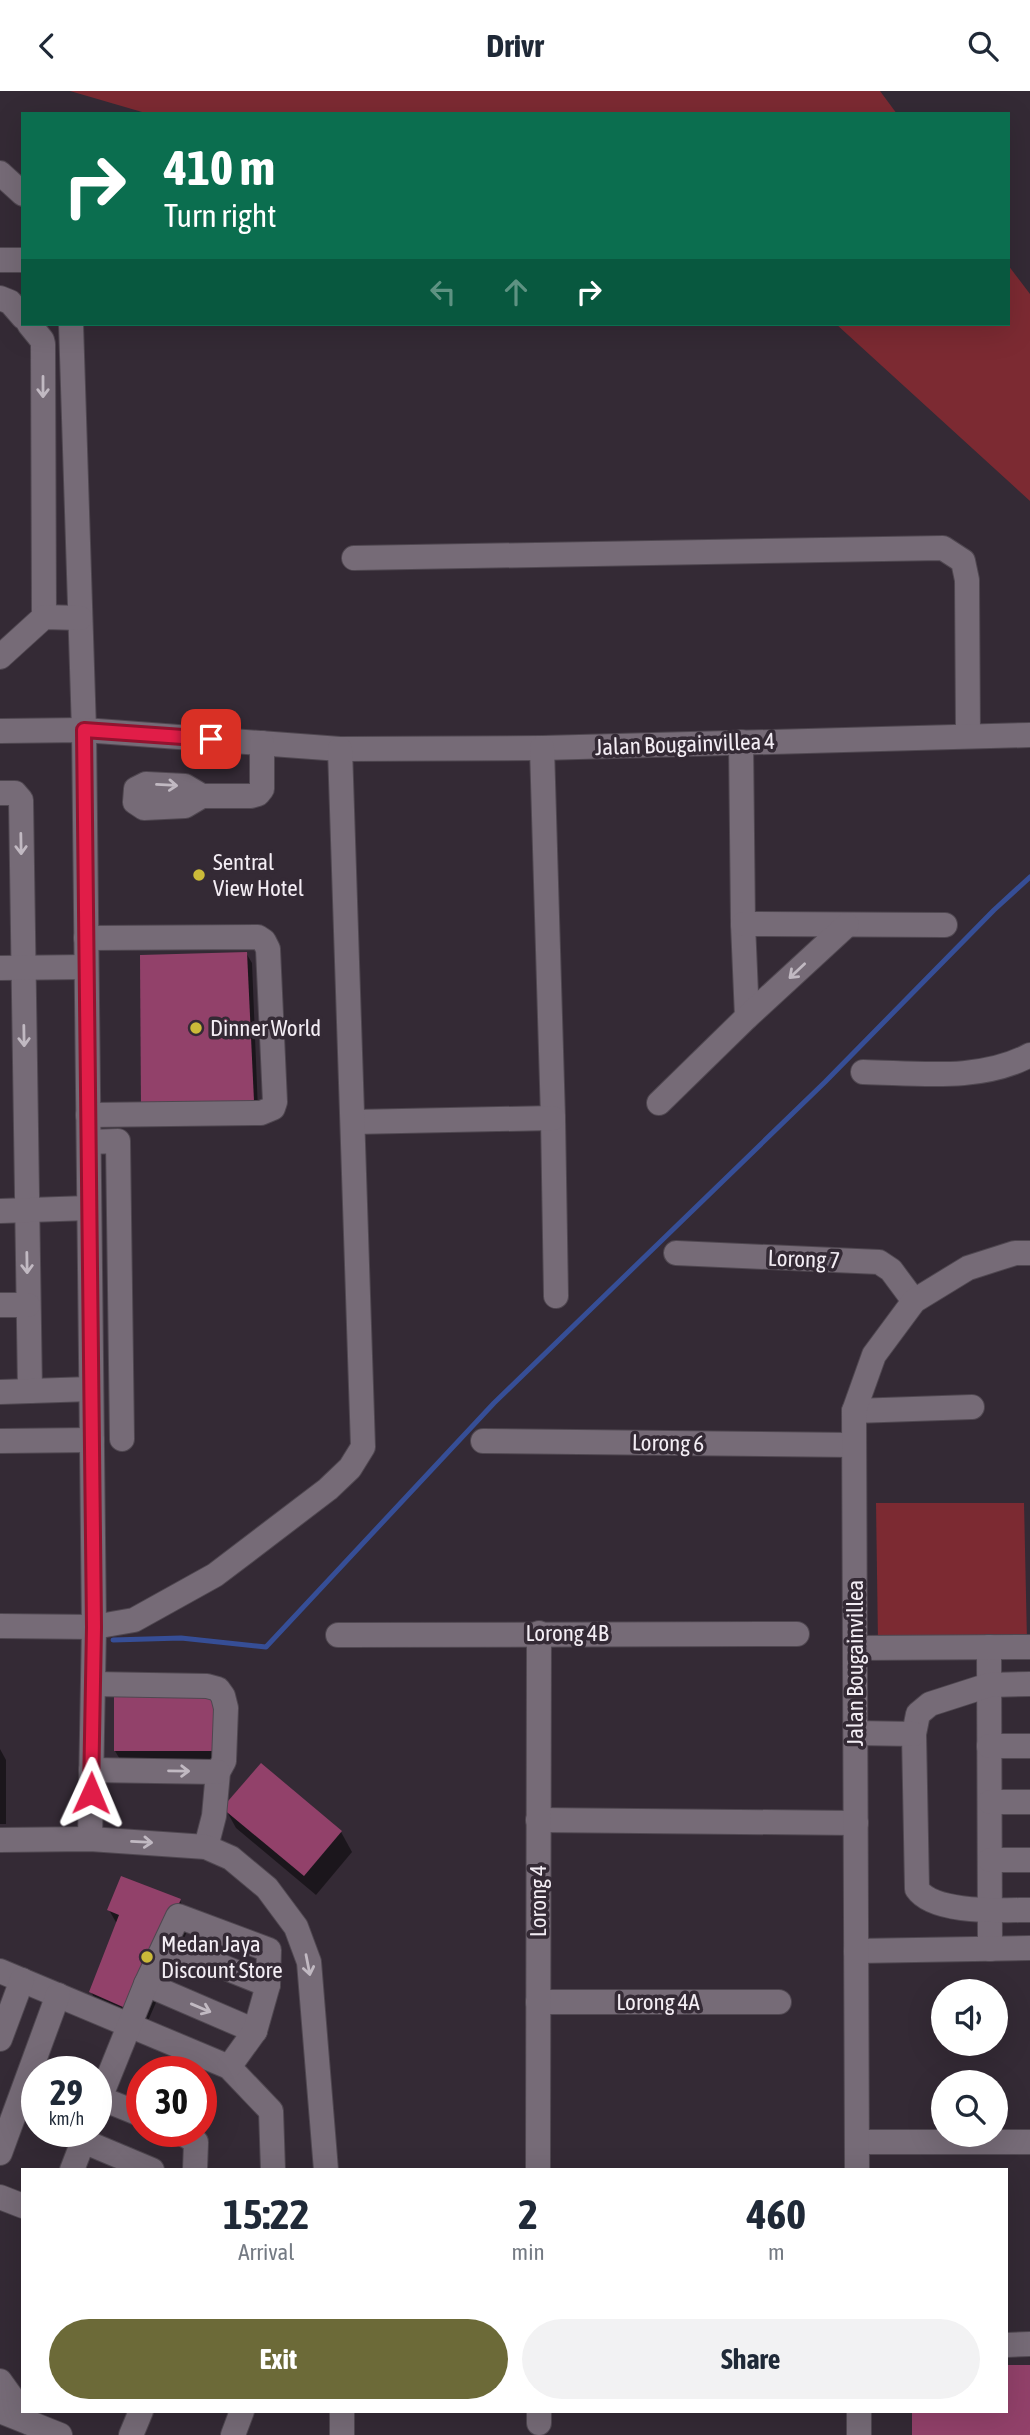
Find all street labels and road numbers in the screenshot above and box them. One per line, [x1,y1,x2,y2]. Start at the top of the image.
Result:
street label: Jalan Bougainvillea 4 [594,728,776,760]
street label: Lorong 7 [767,1245,841,1273]
street label: Lorong 6 [632,1429,704,1457]
street label: Jalan Bougainvillea [842,1580,868,1746]
street label: Lorong 4B [525,1620,609,1646]
street label: Lorong 4 [525,1865,551,1937]
street label: Lorong 4A [616,1989,701,2015]

